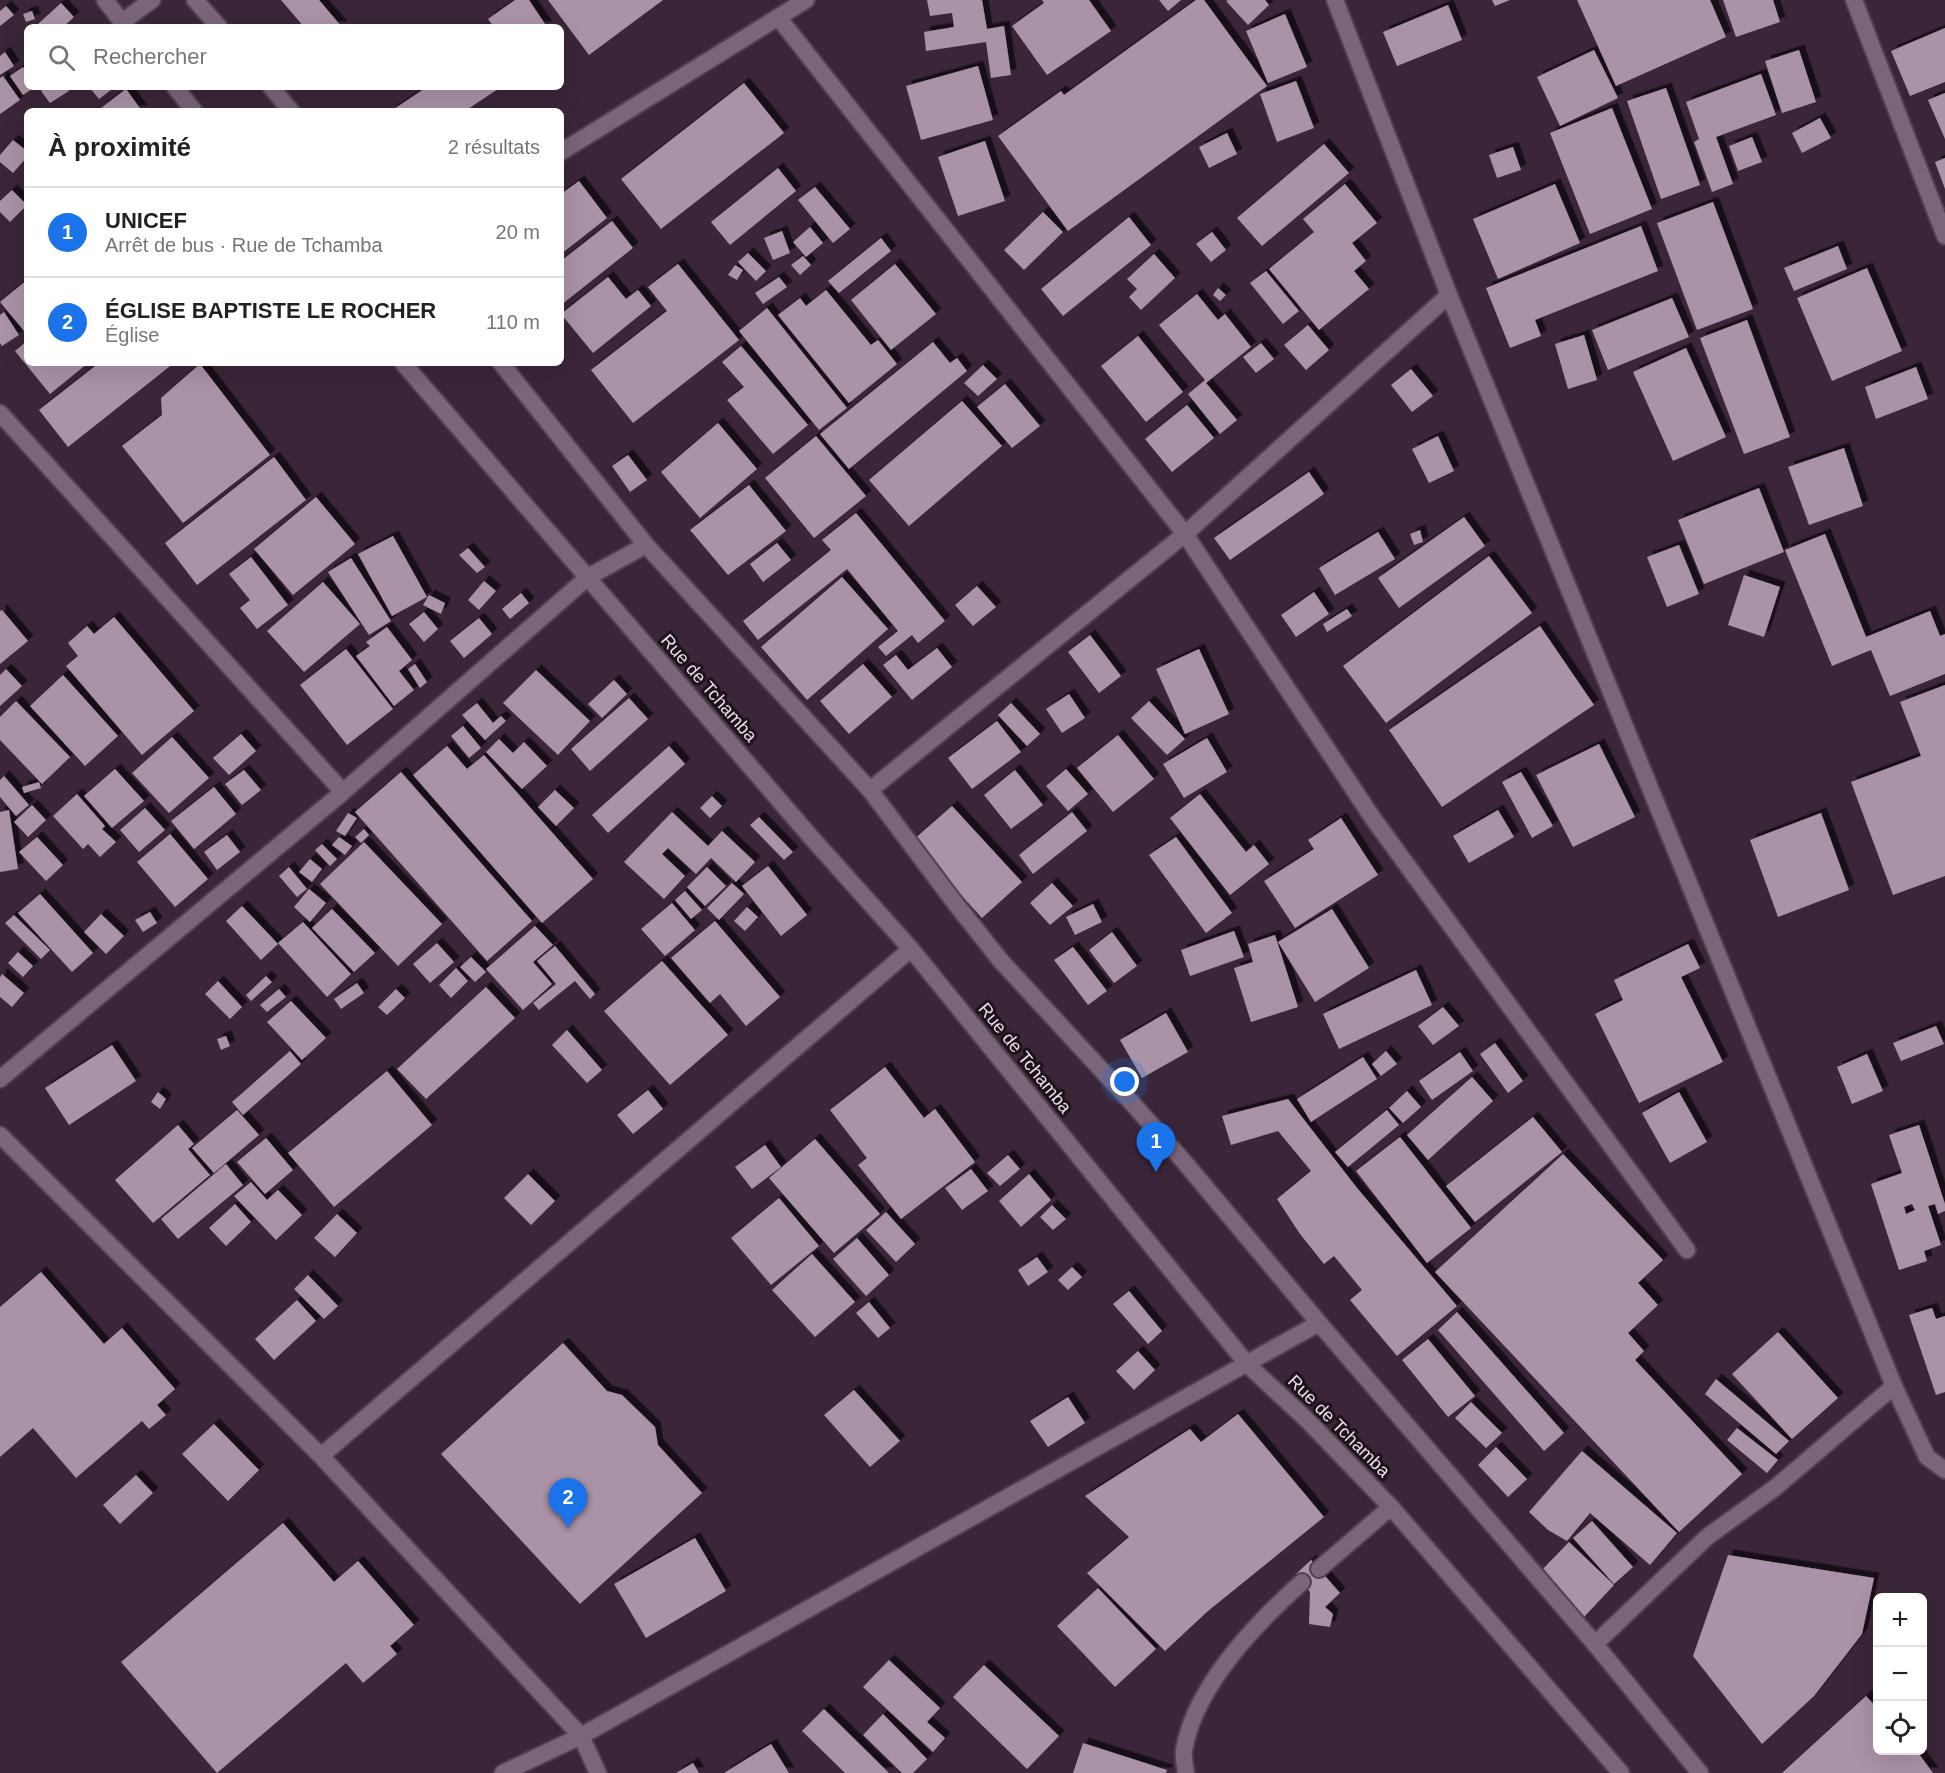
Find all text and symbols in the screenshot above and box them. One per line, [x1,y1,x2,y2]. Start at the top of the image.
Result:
search box [24,24,564,90]
icon: search [45,41,78,74]
text: Rechercher [93,44,207,69]
text: À proximité [48,132,191,162]
text: 2 résultats [448,136,540,158]
text: UNICEF [105,208,187,233]
text: 1 [62,221,73,243]
text: 20 m [496,221,540,243]
text: Arrêt de bus · Rue de Tchamba [105,234,383,256]
text: ÉGLISE BAPTISTE LE ROCHER [105,298,436,323]
text: 2 [62,311,73,333]
text: 110 m [486,311,540,333]
text: Église [105,324,159,346]
street label: Rue de Tchamba [657,630,762,747]
street label: Rue de Tchamba [975,999,1076,1118]
your location [1110,1067,1139,1096]
pin: 1 [1136,1122,1176,1172]
street label: Rue de Tchamba [1284,1371,1395,1482]
pin: 2 [548,1478,588,1528]
map controls [1873,1593,1927,1755]
button: + [1873,1593,1927,1647]
button: − [1873,1647,1927,1701]
button: locate [1873,1701,1927,1755]

